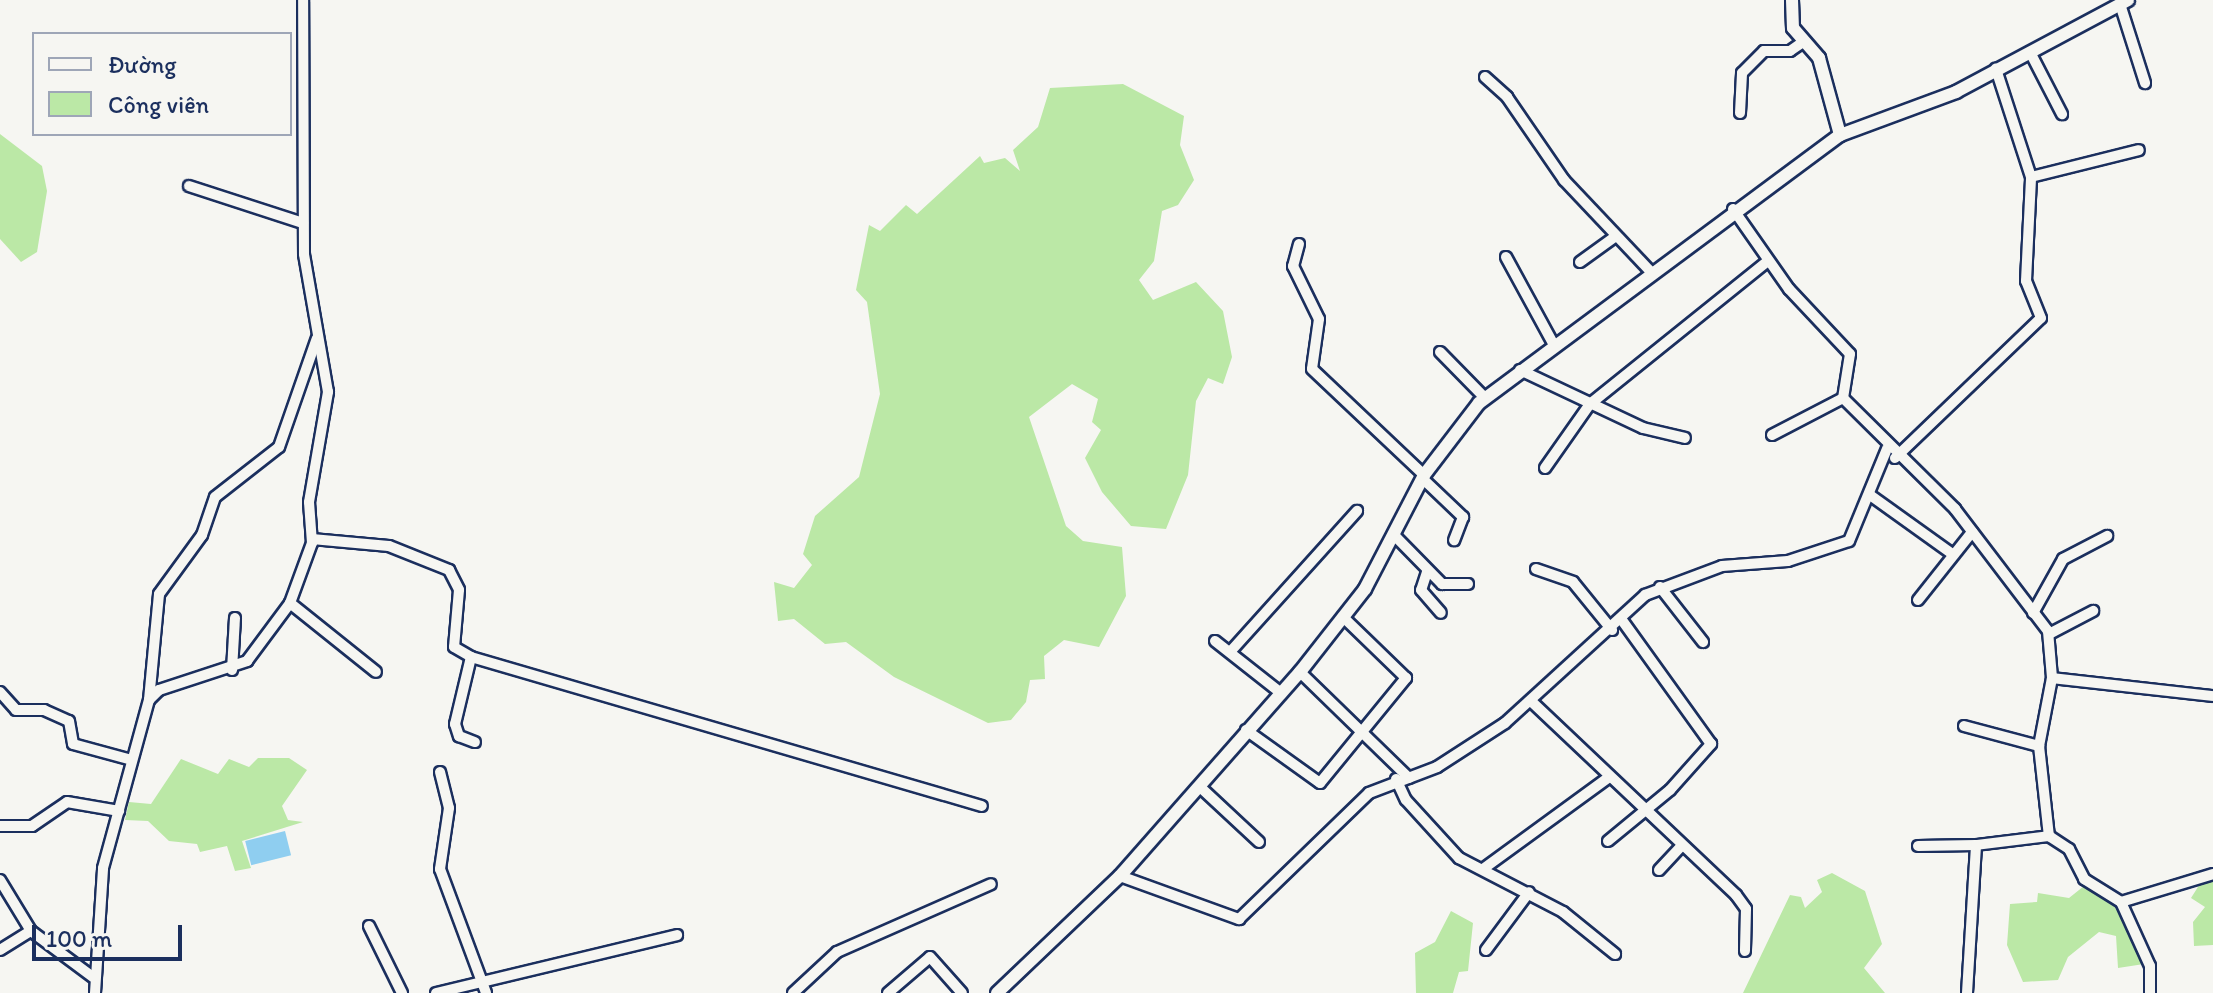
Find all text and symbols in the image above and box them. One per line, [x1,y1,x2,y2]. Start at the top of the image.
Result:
legend [32,32,292,136]
text: Đường [108,50,177,79]
text: Công viên [108,90,209,119]
scale bar [36,909,186,959]
text: 100 m [46,924,112,953]

